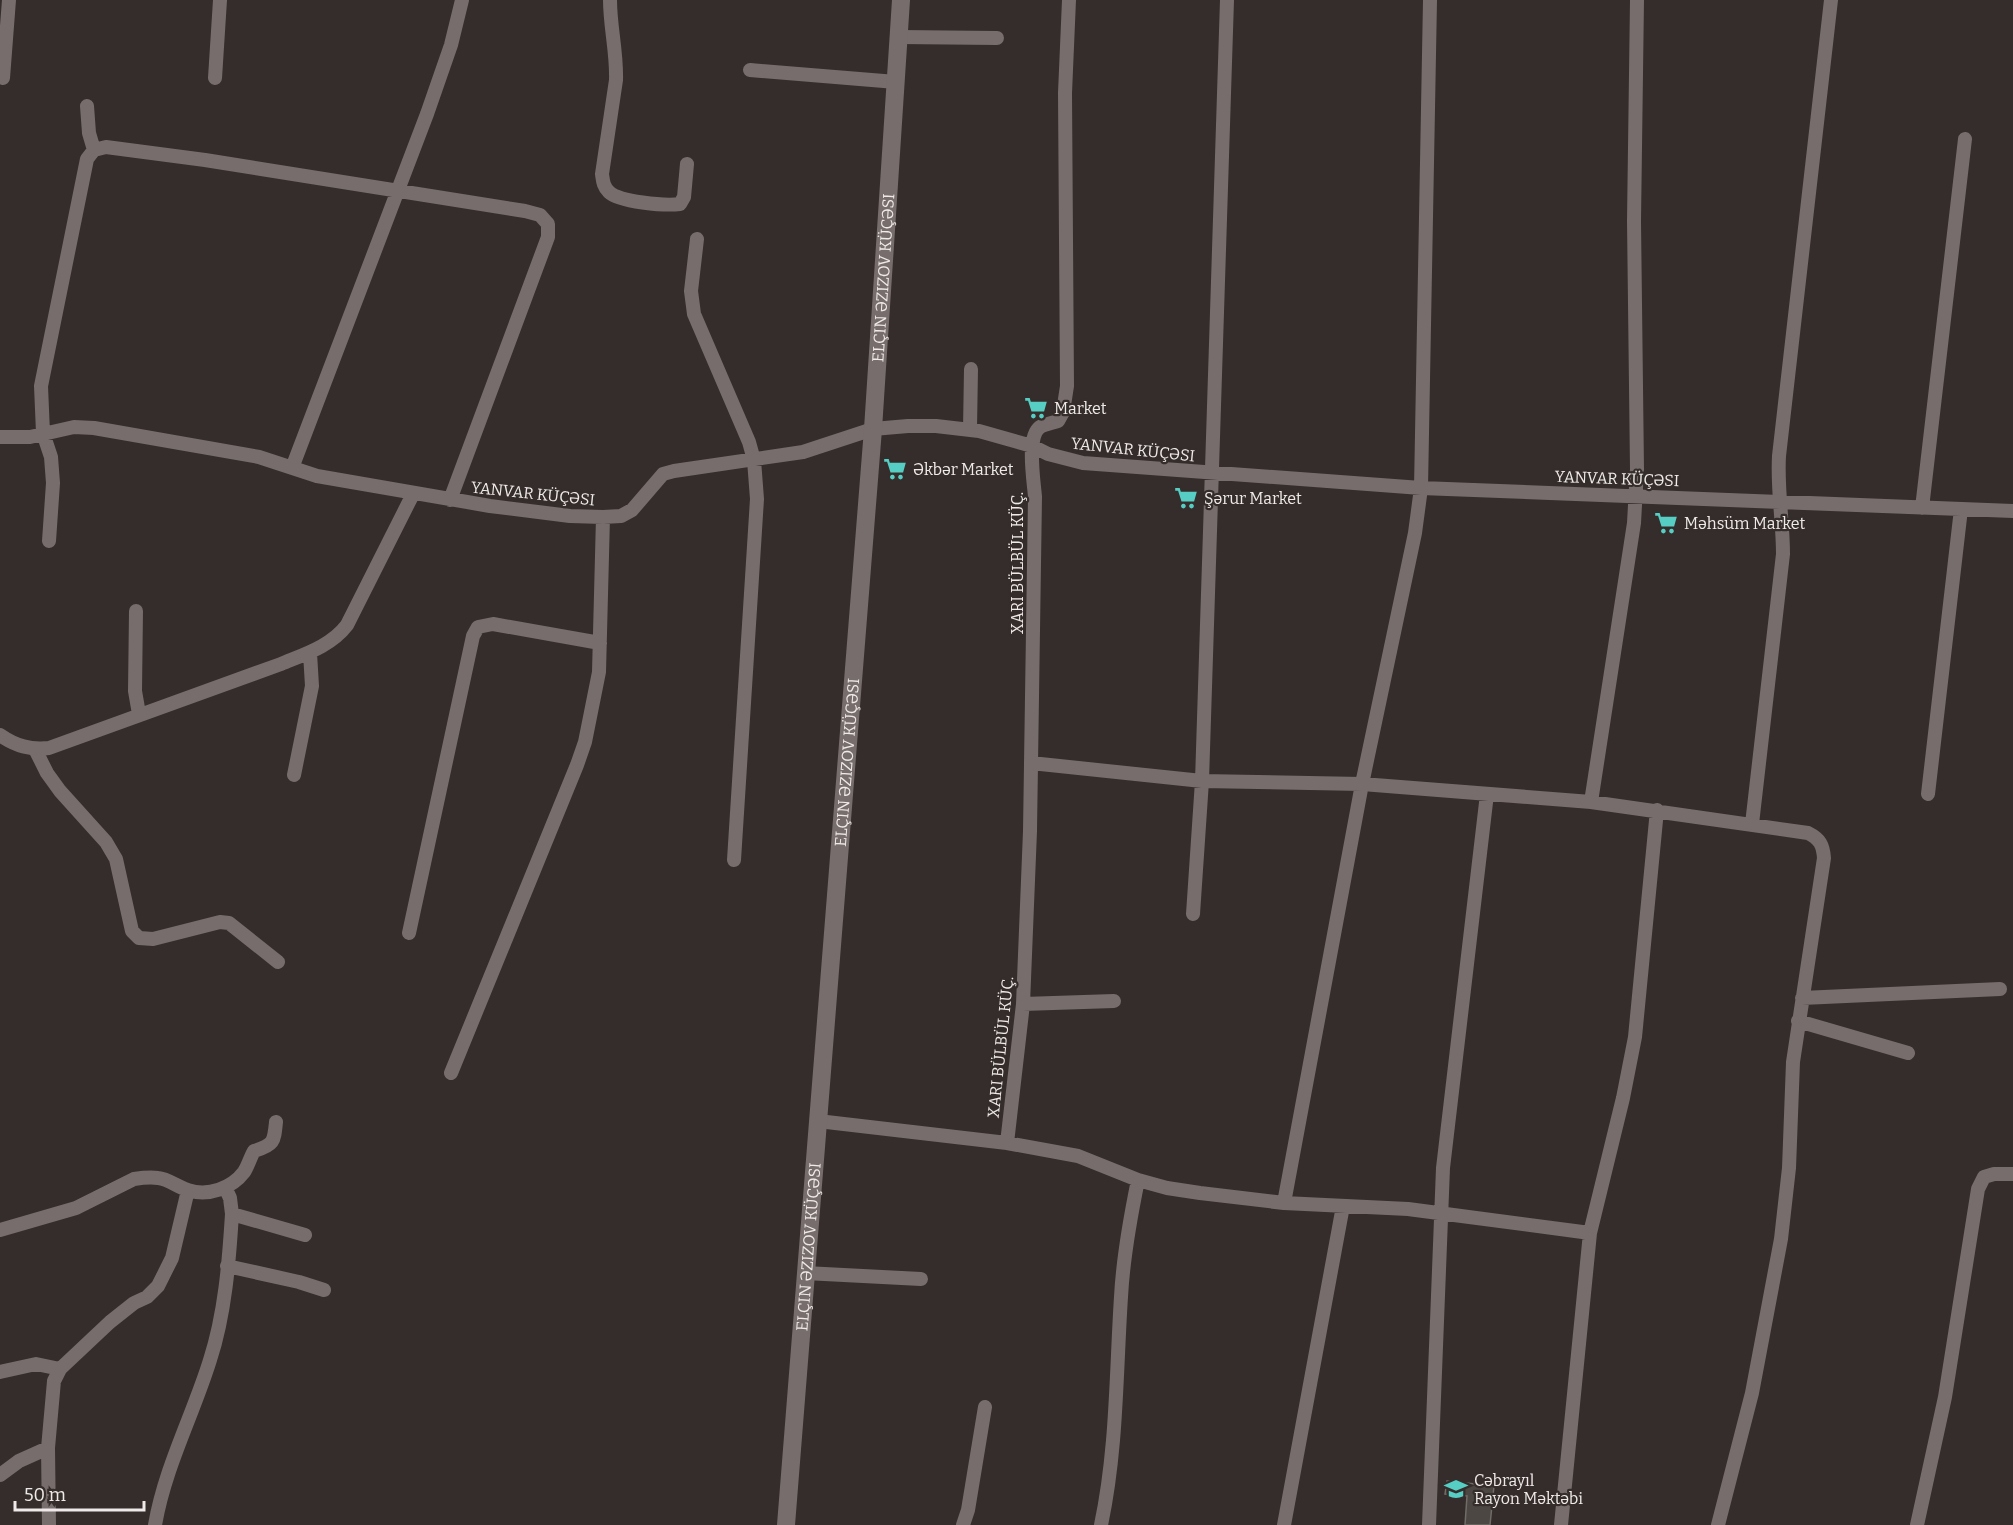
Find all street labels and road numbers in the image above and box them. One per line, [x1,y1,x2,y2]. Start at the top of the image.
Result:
street label: ELÇIN ƏZIZOV KÜÇƏSI [868,193,898,363]
street label: YANVAR KÜÇƏSI [1070,434,1196,465]
street label: YANVAR KÜÇƏSI [1554,467,1680,490]
street label: YANVAR KÜÇƏSI [470,478,596,509]
street label: XARI BÜLBÜL KÜÇ. [1008,492,1027,634]
street label: ELÇIN ƏZIZOV KÜÇƏSI [831,677,863,847]
street label: XARI BÜLBÜL KÜÇ. [984,975,1017,1119]
street label: ELÇIN ƏZIZOV KÜÇƏSI [792,1162,825,1332]

